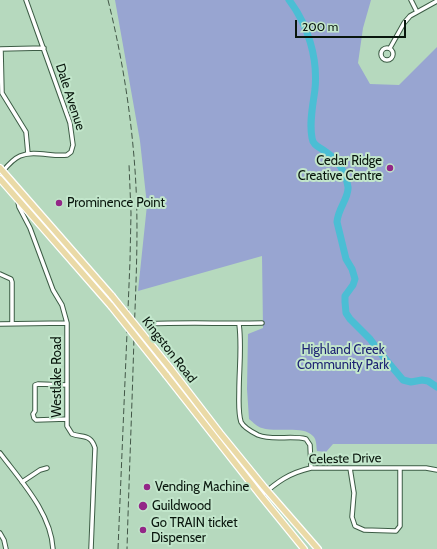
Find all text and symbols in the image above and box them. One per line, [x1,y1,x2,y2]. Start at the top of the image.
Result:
scale bar [297,12,408,38]
text: 200 m [302,19,338,34]
street label: Dale Avenue [52,62,88,132]
place label: Cedar Ridge Creative Centre [298,153,382,184]
marker: Cedar Ridge Creative Centre [385,163,395,173]
place label: Prominence Point [67,195,165,211]
marker: Prominence Point [54,198,64,208]
street label: Kingston Road [138,314,200,386]
street label: Westlake Road [49,337,65,417]
park label: Highland Creek Community Park [297,342,389,373]
street label: Celeste Drive [309,451,381,467]
place label: Vending Machine [155,479,249,495]
marker: Vending Machine [142,482,152,492]
place label: Guildwood [152,498,211,514]
marker: Guildwood [137,500,149,512]
place label: Go TRAIN ticket Dispenser [151,515,238,546]
marker: Go TRAIN ticket Dispenser [138,525,148,535]

